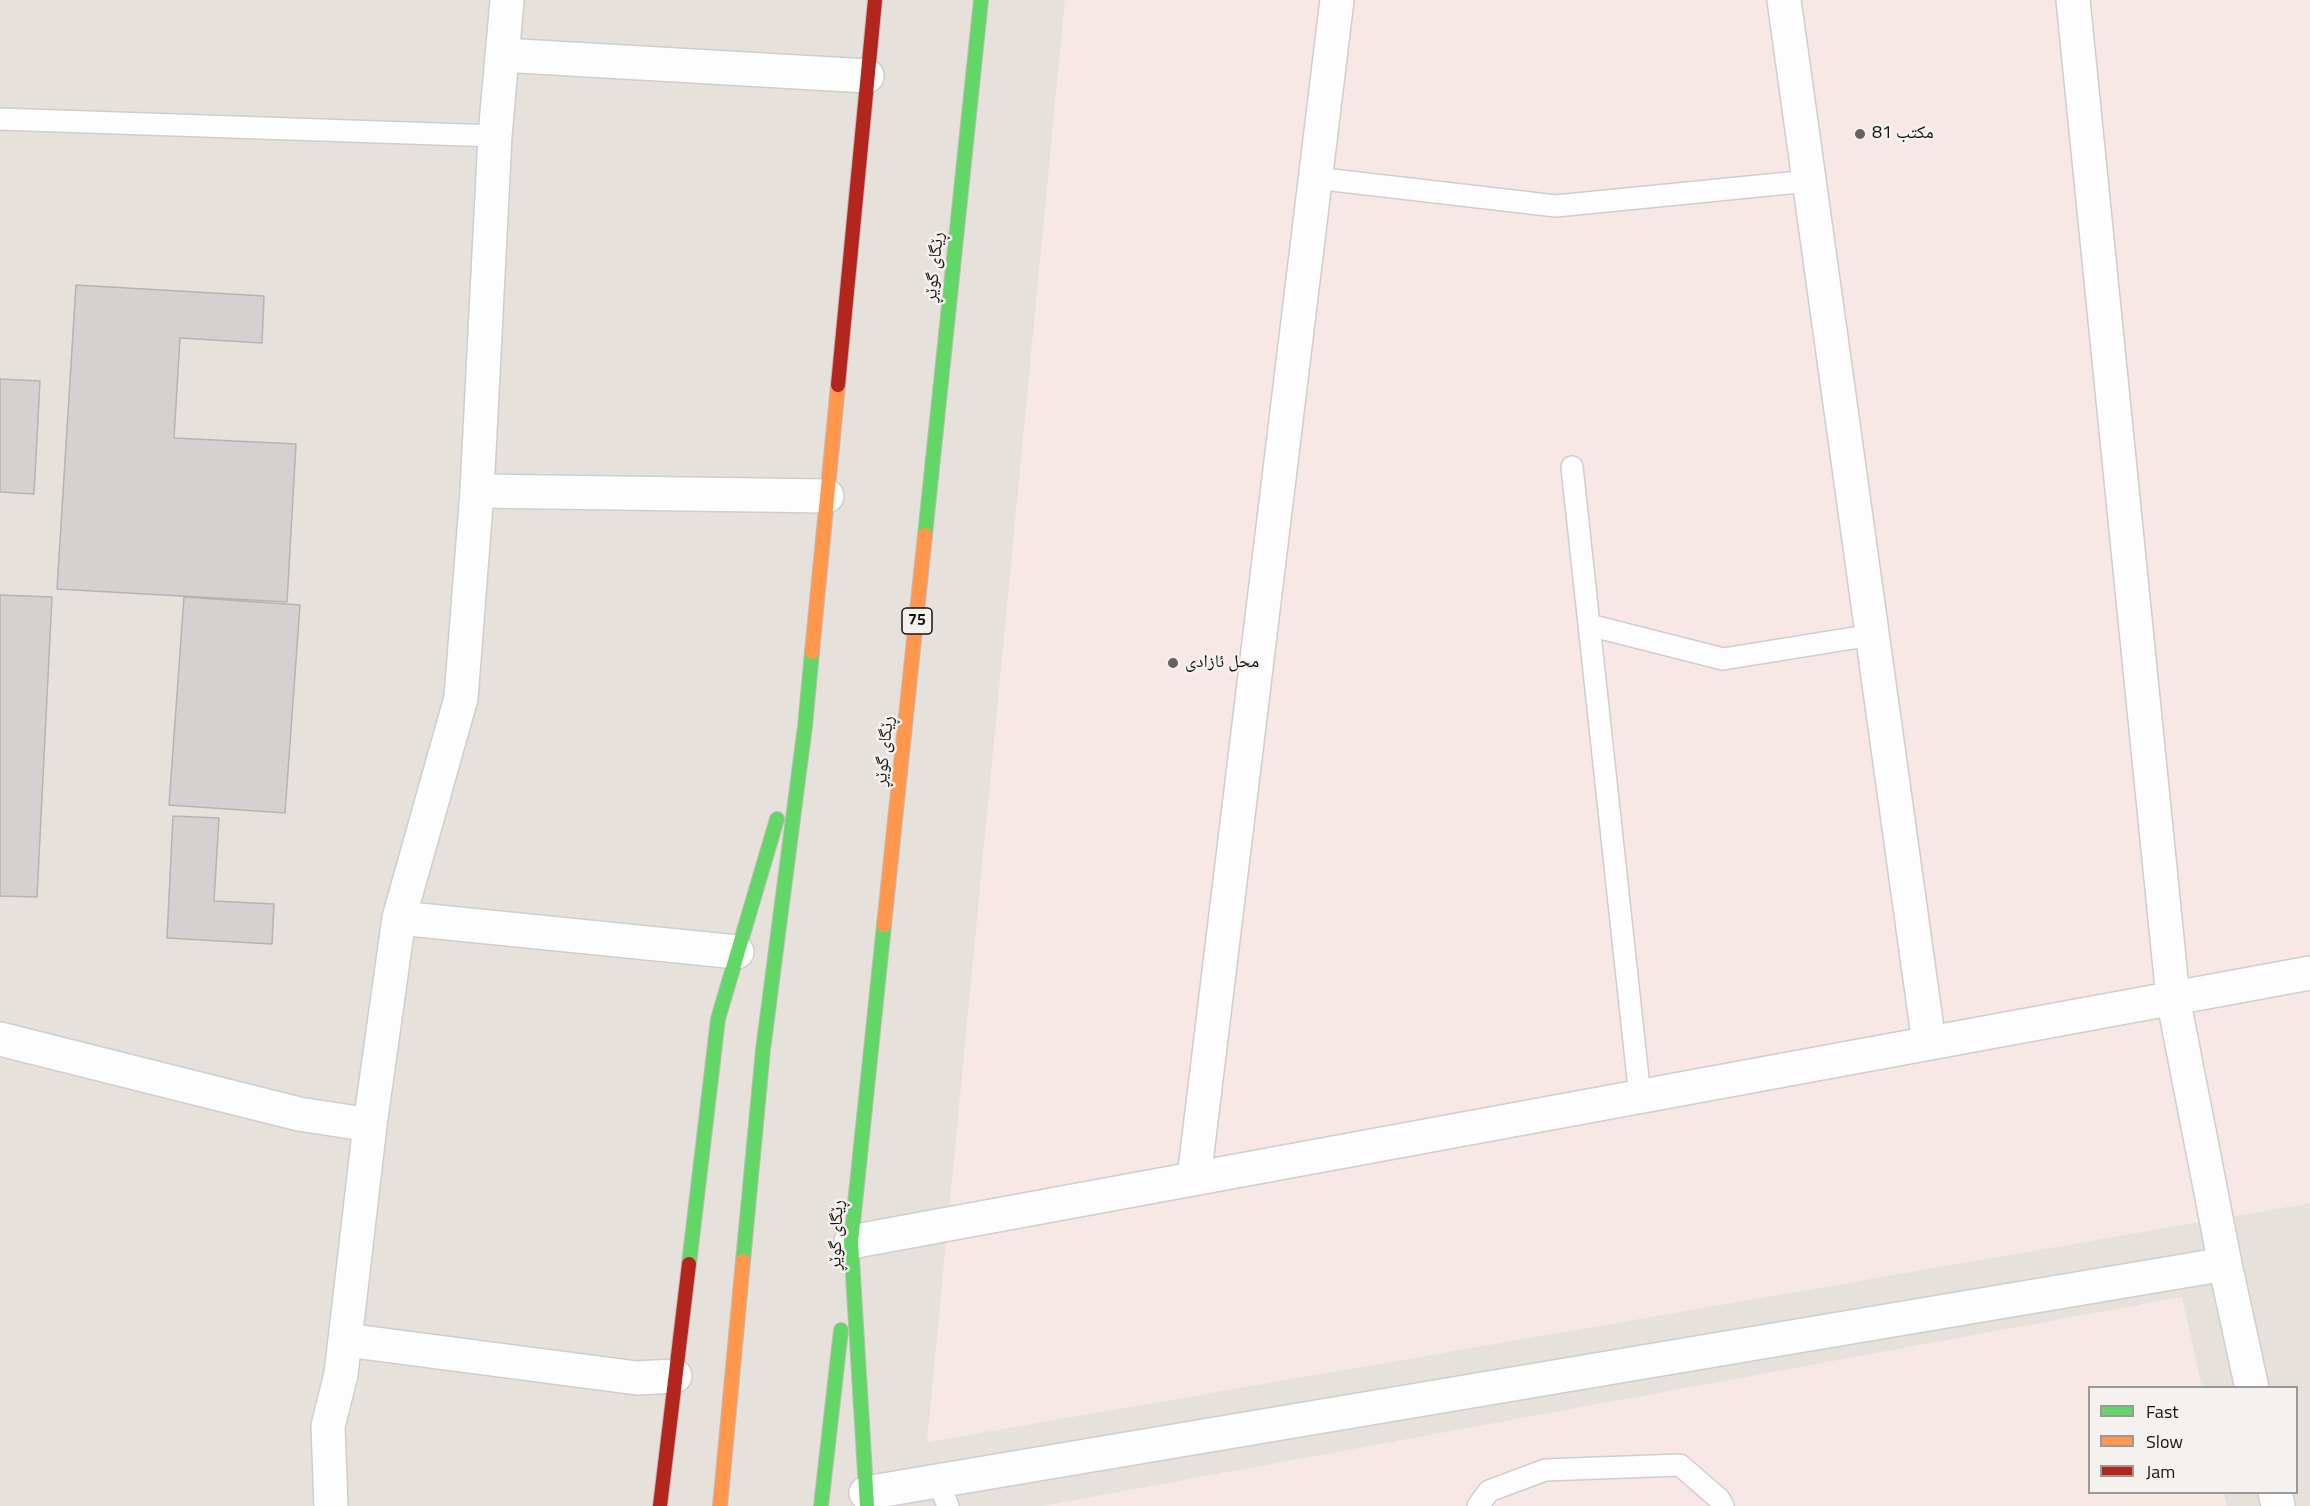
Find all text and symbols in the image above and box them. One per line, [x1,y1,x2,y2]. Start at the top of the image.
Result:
place label: مكتب 81 [1872,123,1934,145]
marker: مكتب 81 [1853,127,1867,141]
street label: ڕێگای گوێڕ [921,231,949,303]
road number: 75 [902,608,932,634]
place label: محل ئازادى [1185,652,1259,674]
marker: محل ئازادى [1166,656,1180,670]
street label: ڕێگای گوێڕ [871,715,899,787]
street label: ڕێگای گوێڕ [825,1199,849,1271]
legend [2088,1386,2298,1494]
text: Fast [2146,1398,2179,1425]
text: Slow [2146,1428,2183,1455]
text: Jam [2146,1458,2175,1485]

